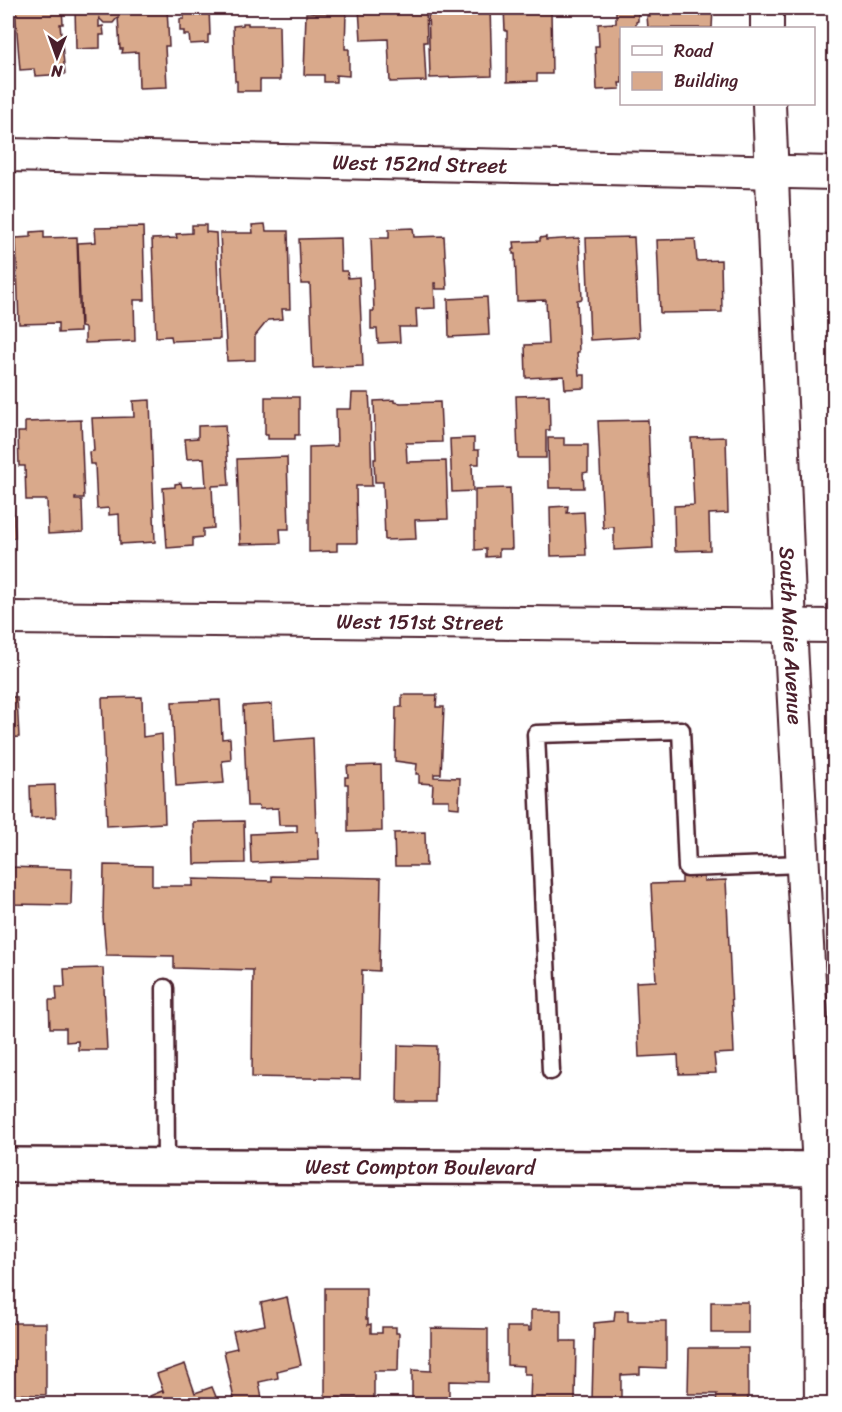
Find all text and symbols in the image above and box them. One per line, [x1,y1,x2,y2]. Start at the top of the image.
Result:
north arrow [27,27,87,87]
legend [620,27,815,105]
text: Road [674,35,714,67]
text: N [50,57,64,86]
text: Building [674,65,738,97]
street label: West 152nd Street [332,143,508,185]
street label: South Maie Avenue [768,546,814,726]
street label: West 151st Street [336,602,504,642]
street label: West Compton Boulevard [305,1147,537,1187]

